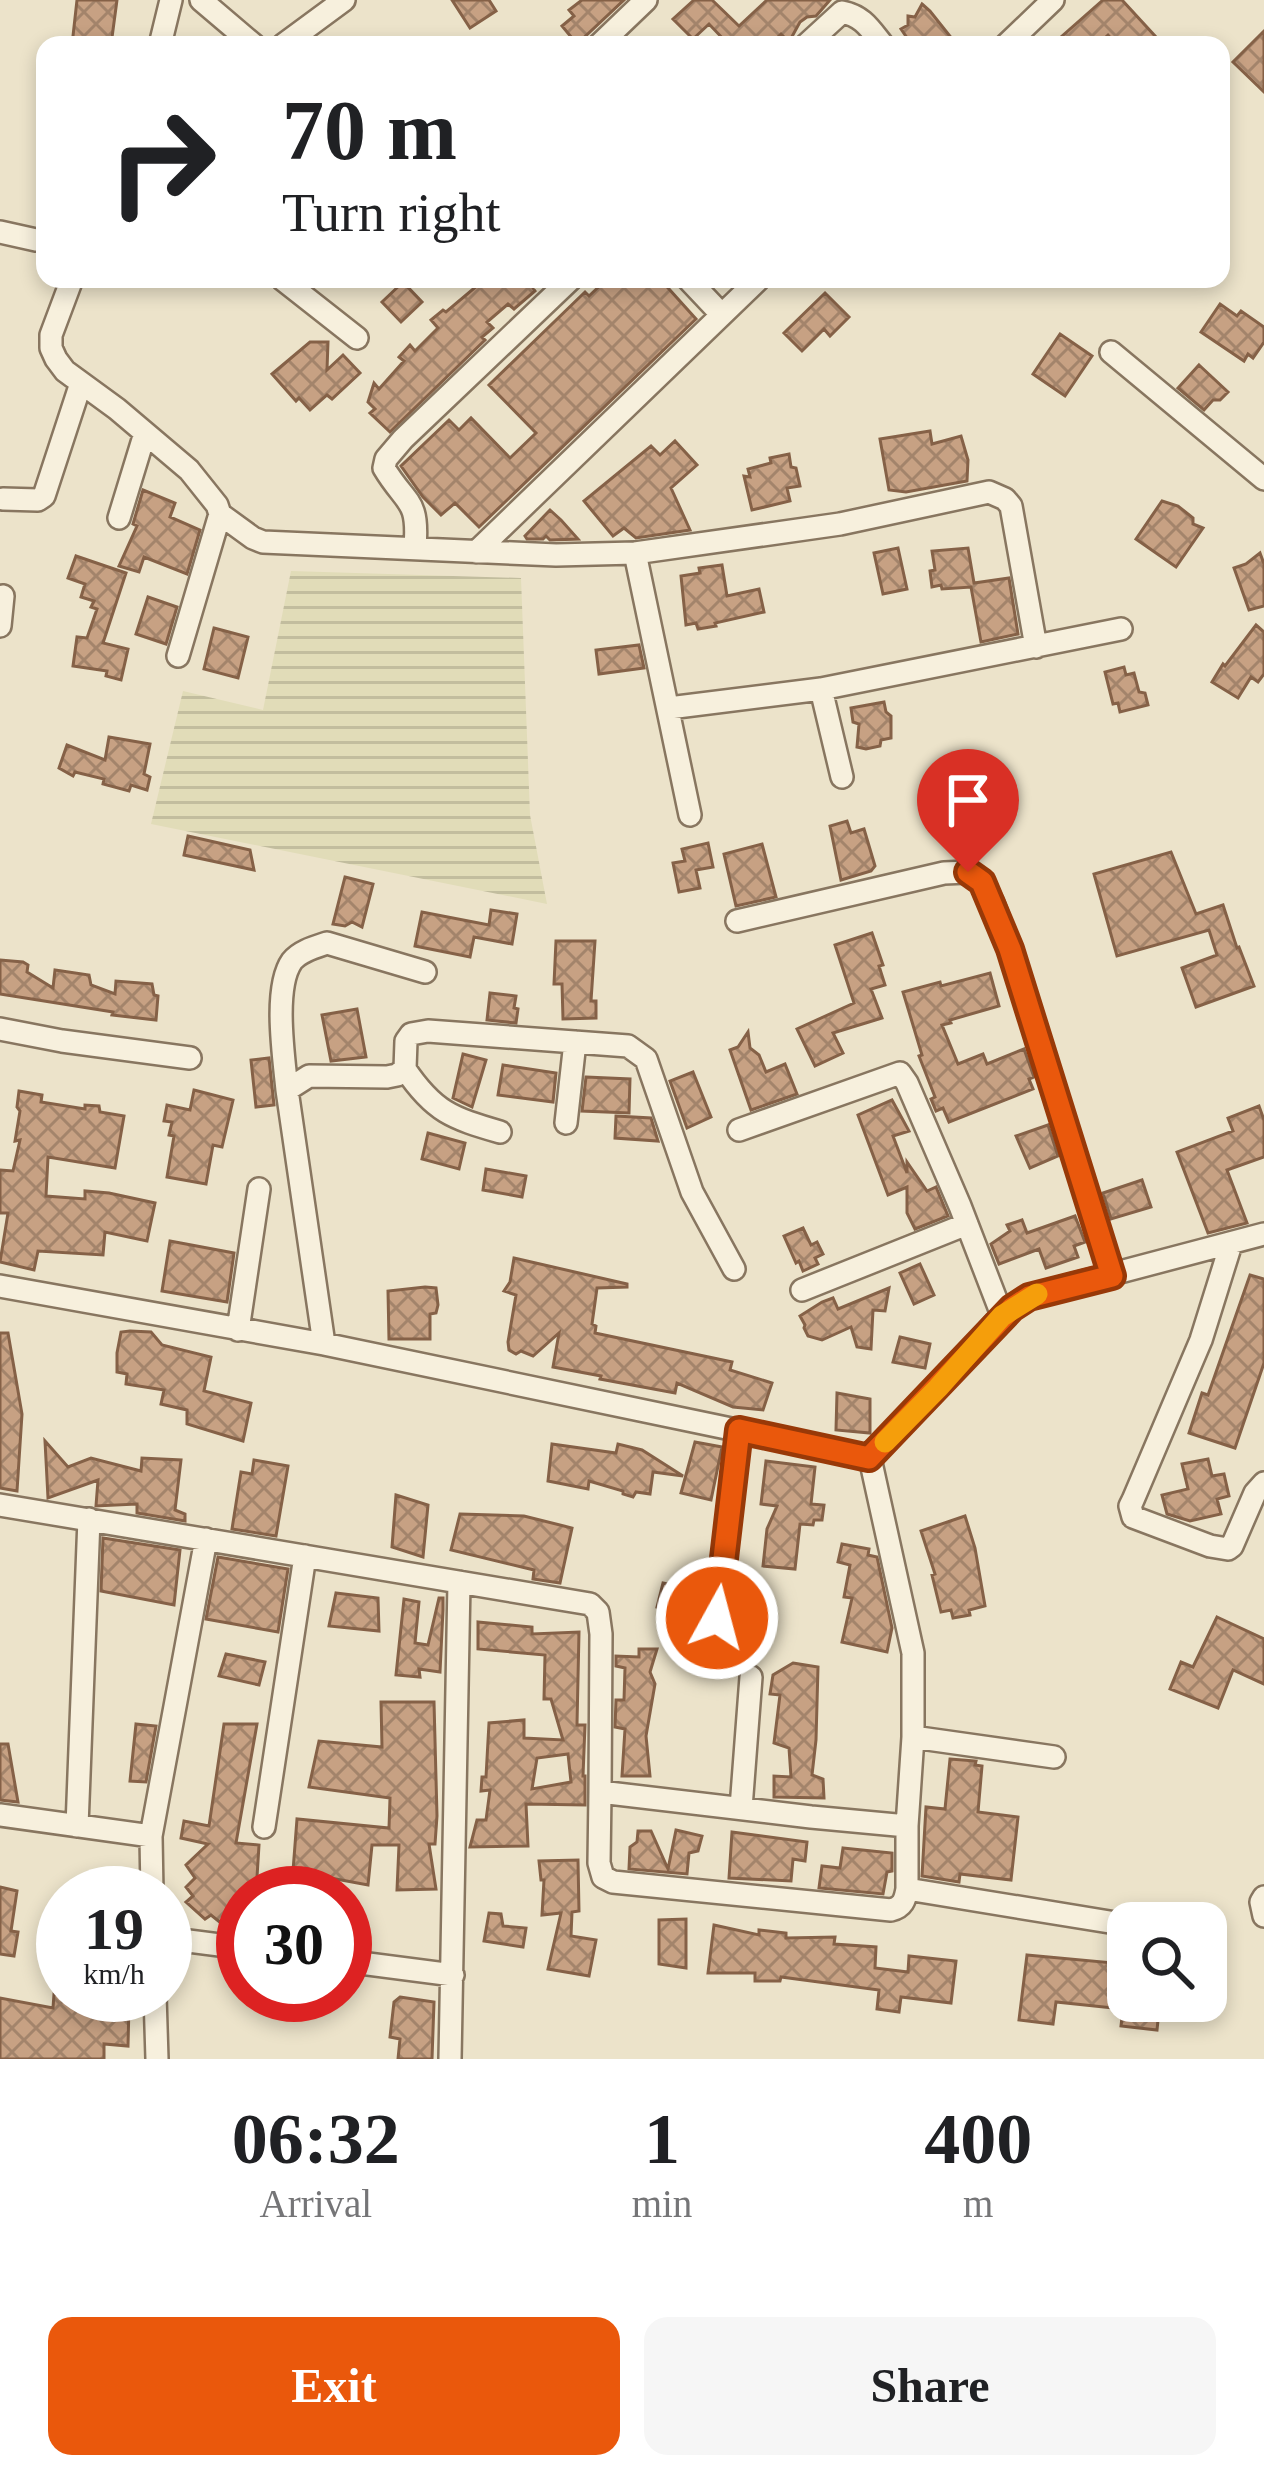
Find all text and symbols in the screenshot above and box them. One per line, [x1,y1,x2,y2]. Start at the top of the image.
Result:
icon: right [84,84,240,240]
text: 70 m [282,84,457,177]
text: Turn right [282,183,501,243]
pin [917,749,1019,872]
icon: arrive [935,767,1001,833]
position arrow [654,1555,780,1681]
speed limit sign: 30 [216,1866,372,2022]
text: 19 [84,1896,144,1962]
map controls [1107,1902,1227,2022]
button: search [1107,1902,1227,2022]
text: km/h [83,1957,145,1990]
text: 06:32 [232,2099,400,2179]
text: 1 [644,2099,680,2179]
text: 400 [924,2099,1032,2179]
text: Arrival [260,2182,372,2225]
text: min [632,2182,692,2225]
text: m [963,2182,993,2225]
button: Exit [48,2317,620,2455]
button: Share [644,2317,1216,2455]

